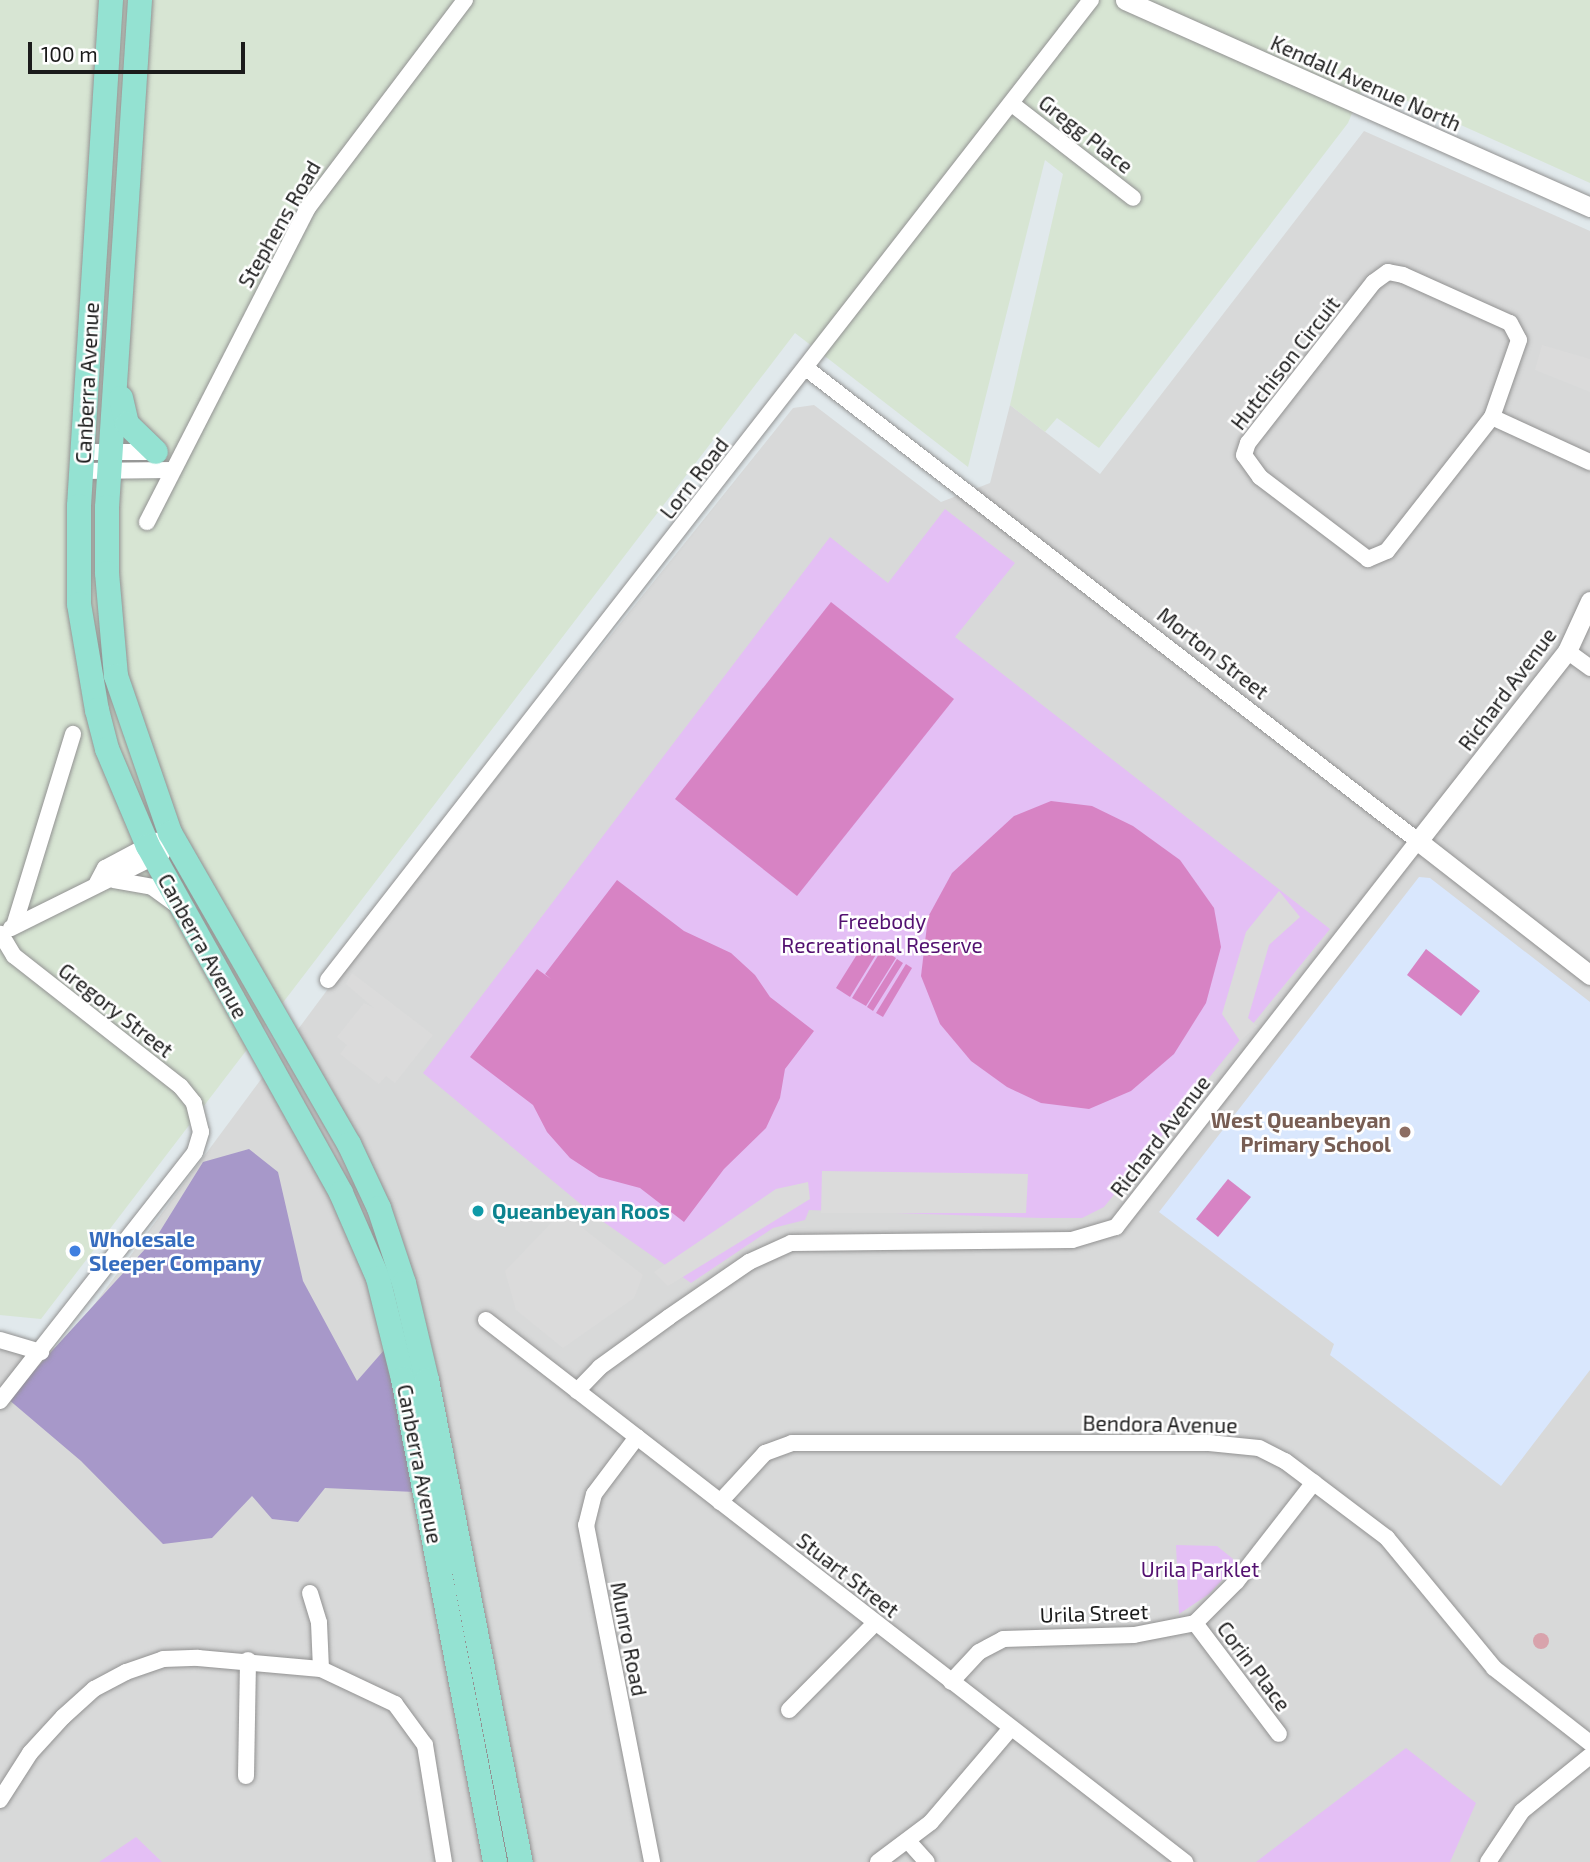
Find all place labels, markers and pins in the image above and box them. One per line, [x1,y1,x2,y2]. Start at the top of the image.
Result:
place label: West Queanbeyan Primary School [1211,1107,1391,1157]
marker: West Queanbeyan Primary School [1397,1124,1413,1140]
place label: Queanbeyan Roos [492,1198,670,1224]
marker: Queanbeyan Roos [470,1203,486,1219]
place label: Wholesale Sleeper Company [89,1226,262,1276]
marker: Wholesale Sleeper Company [67,1243,83,1259]

